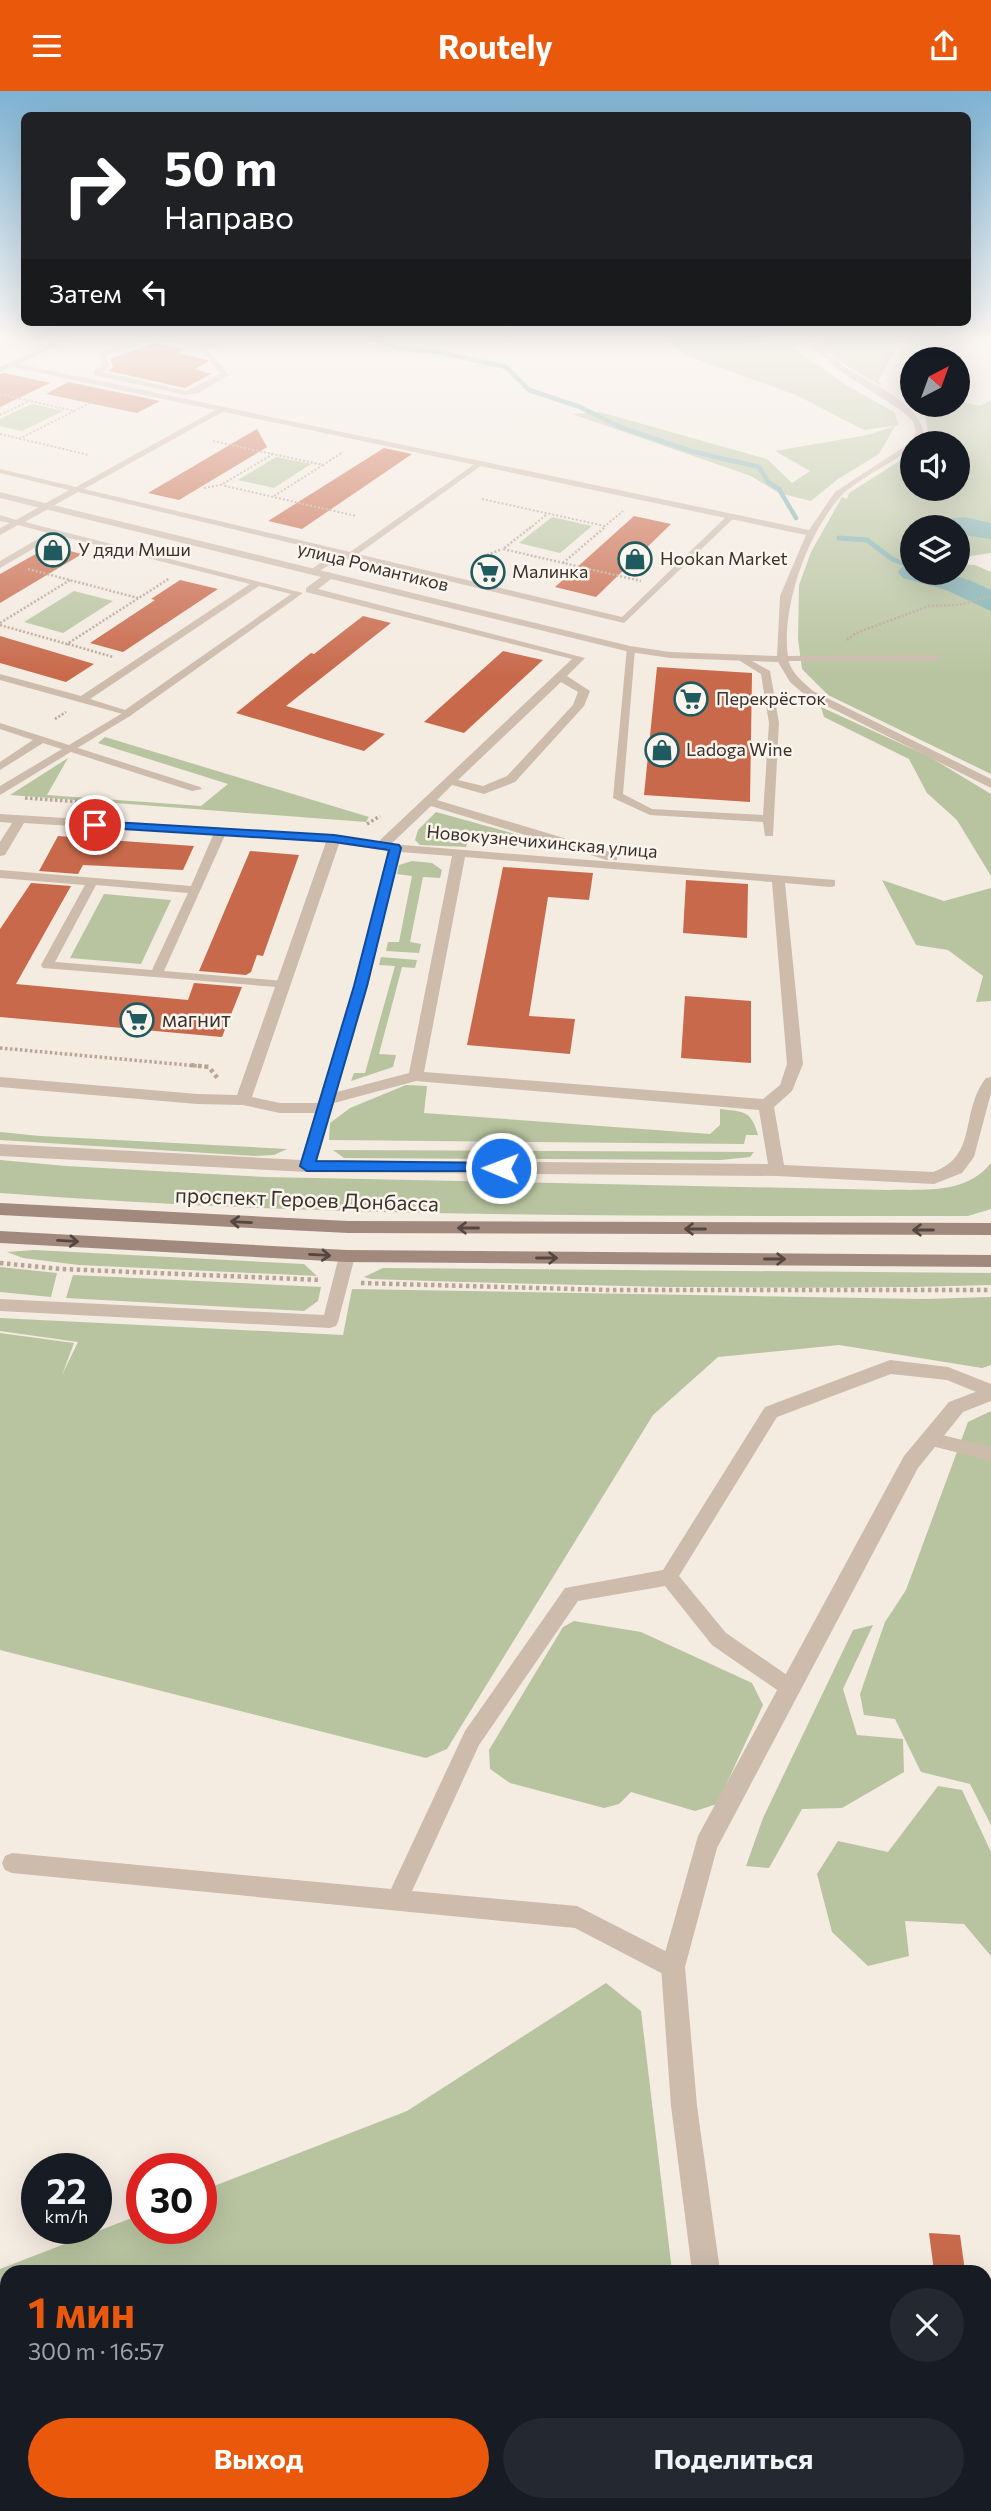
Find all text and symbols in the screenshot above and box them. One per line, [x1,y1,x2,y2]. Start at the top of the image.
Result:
text: Routely [438,26,553,66]
icon: menu [28,27,66,65]
icon: share [925,27,963,65]
text: 50 m [164,136,277,196]
icon: right [49,140,140,231]
text: Направо [164,196,294,236]
icon: left [136,273,174,311]
text: Затем [49,277,122,308]
north arrow [900,347,970,417]
map controls [900,347,970,585]
button: sound [900,431,970,501]
button: layers [900,515,970,585]
shop icon: У дяди Миши [34,531,72,569]
street label: улица Романтиков [295,537,451,595]
place label: У дяди Миши [78,538,191,560]
shop icon: Hookan Market [616,540,654,578]
place label: Hookan Market [660,547,788,569]
supermarket icon: Малинка [469,553,507,591]
place label: Малинка [512,560,588,582]
supermarket icon: Перекрёсток [672,680,710,718]
place label: Перекрёсток [716,687,827,709]
shop icon: Ladoga Wine [643,731,681,769]
place label: Ladoga Wine [686,738,792,760]
pin [65,795,125,855]
icon: arrive [76,806,114,844]
street label: Новокузнечихинская улица [426,820,659,862]
supermarket icon: магнит [118,1001,156,1039]
place label: магнит [162,1006,231,1031]
position arrow [464,1131,538,1205]
street label: проспект Героев Донбасса [175,1181,439,1216]
one-way arrow [229,1215,252,1228]
one-way arrow [457,1221,480,1235]
one-way arrow [684,1222,707,1236]
one-way arrow [912,1223,935,1237]
one-way arrow [56,1235,79,1248]
one-way arrow [308,1248,331,1261]
one-way arrow [535,1251,558,1264]
one-way arrow [763,1252,786,1266]
speed limit sign: 30 [126,2153,217,2244]
text: 22 [47,2168,86,2211]
text: km/h [45,2205,88,2227]
text: 1 мин [28,2285,135,2337]
button: close [890,2288,964,2362]
text: 300 m · 16:57 [28,2337,164,2365]
button: Выход [28,2418,489,2498]
button: Поделиться [503,2418,964,2498]

